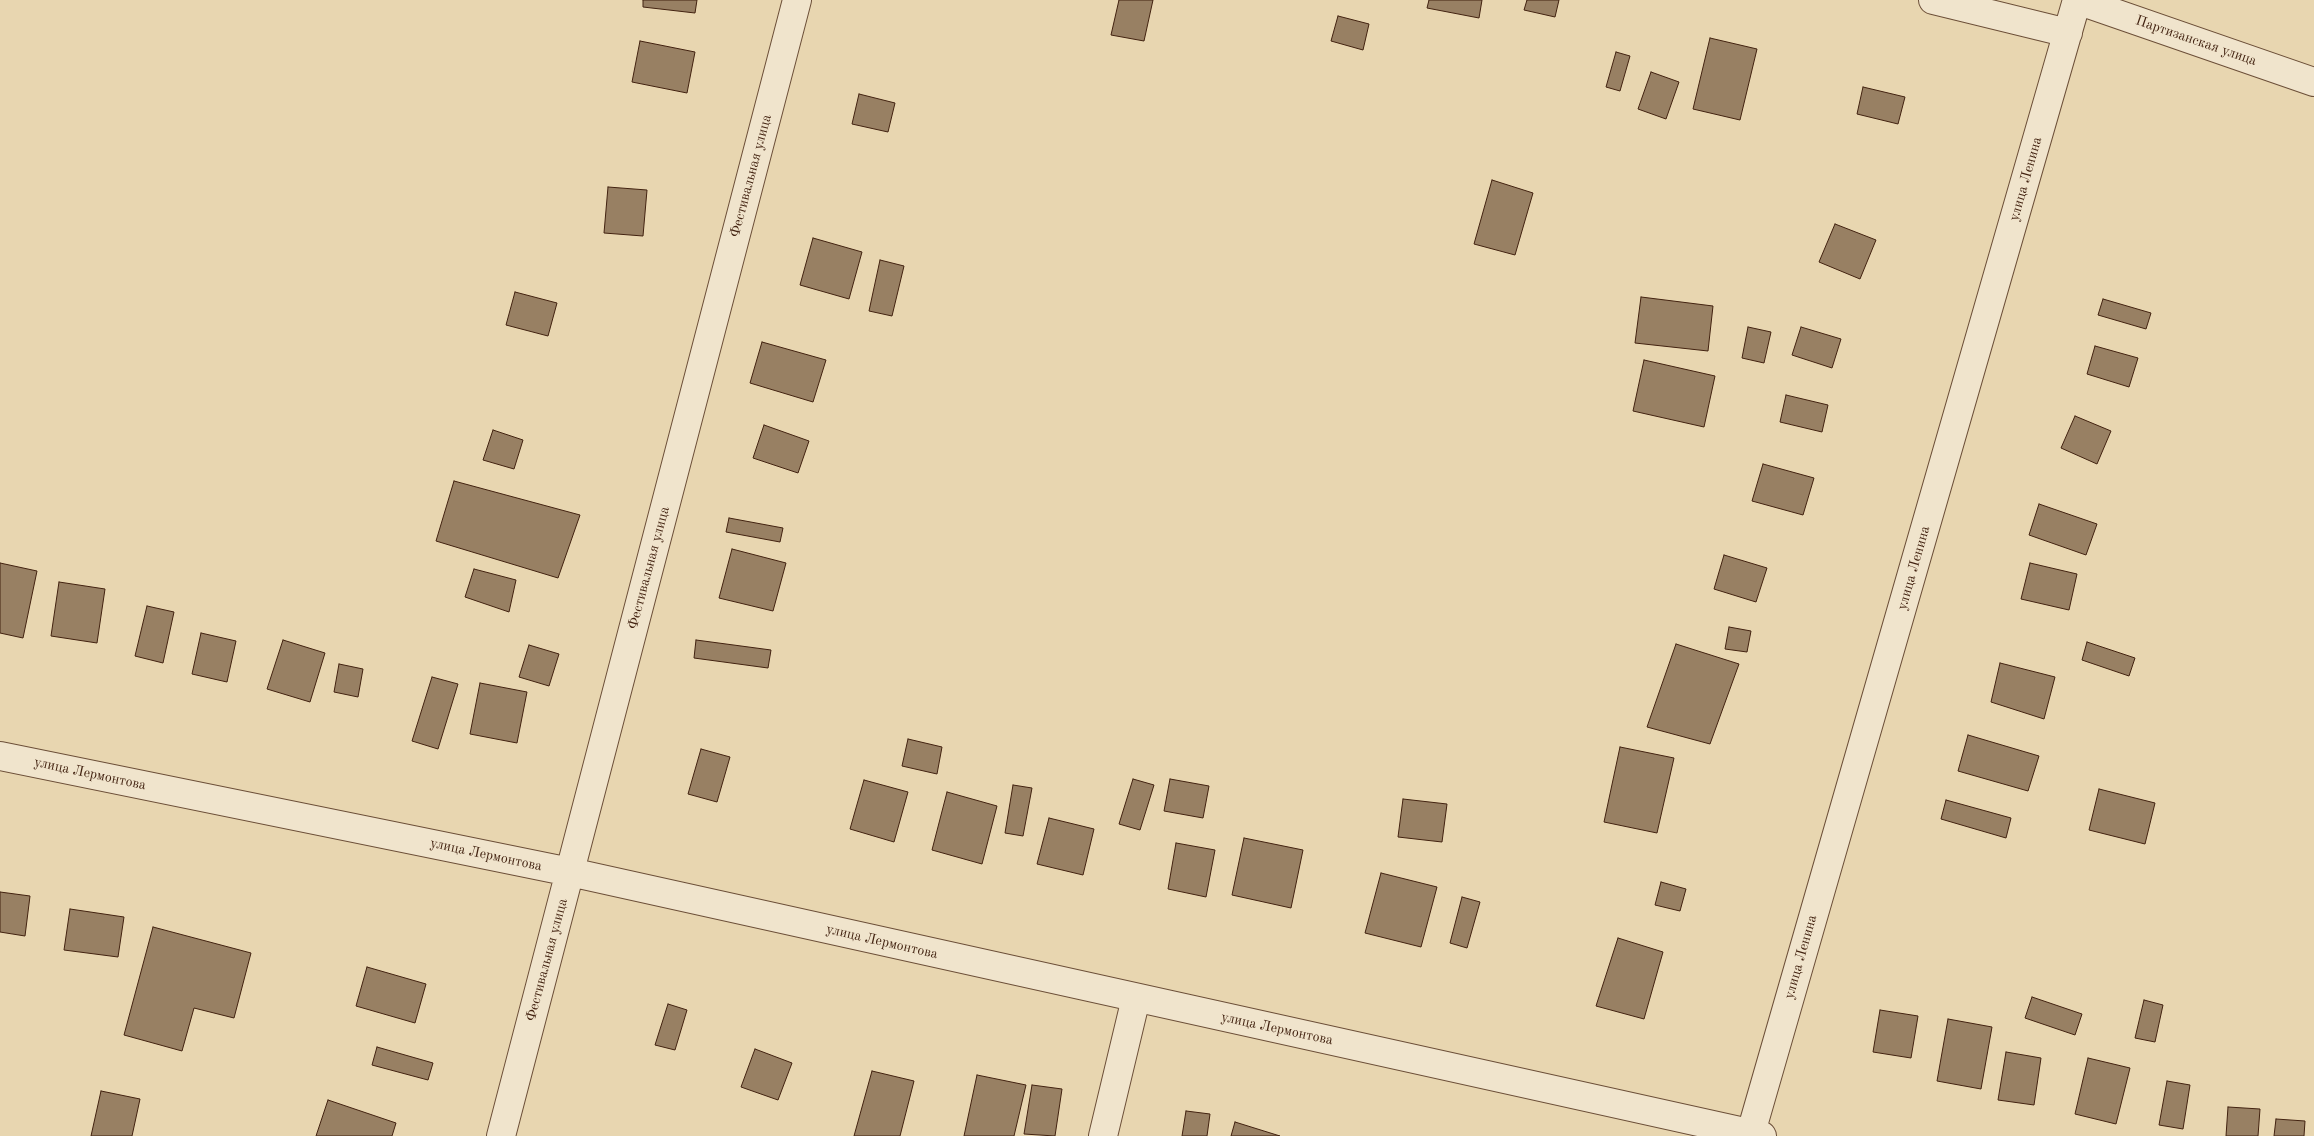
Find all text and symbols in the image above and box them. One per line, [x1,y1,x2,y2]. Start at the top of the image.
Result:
street label: Партизанская улица [2133,12,2259,70]
street label: Фестивальная улица [727,113,775,239]
street label: улица Ленина [2006,135,2046,223]
street label: Фестивальная улица [625,505,673,631]
street label: улица Ленина [1894,524,1934,612]
street label: улица Лермонтова [32,754,148,794]
street label: улица Лермонтова [428,835,544,875]
street label: Фестивальная улица [523,897,571,1023]
street label: улица Ленина [1781,913,1821,1001]
street label: улица Лермонтова [824,921,940,963]
street label: улица Лермонтова [1219,1009,1335,1049]

